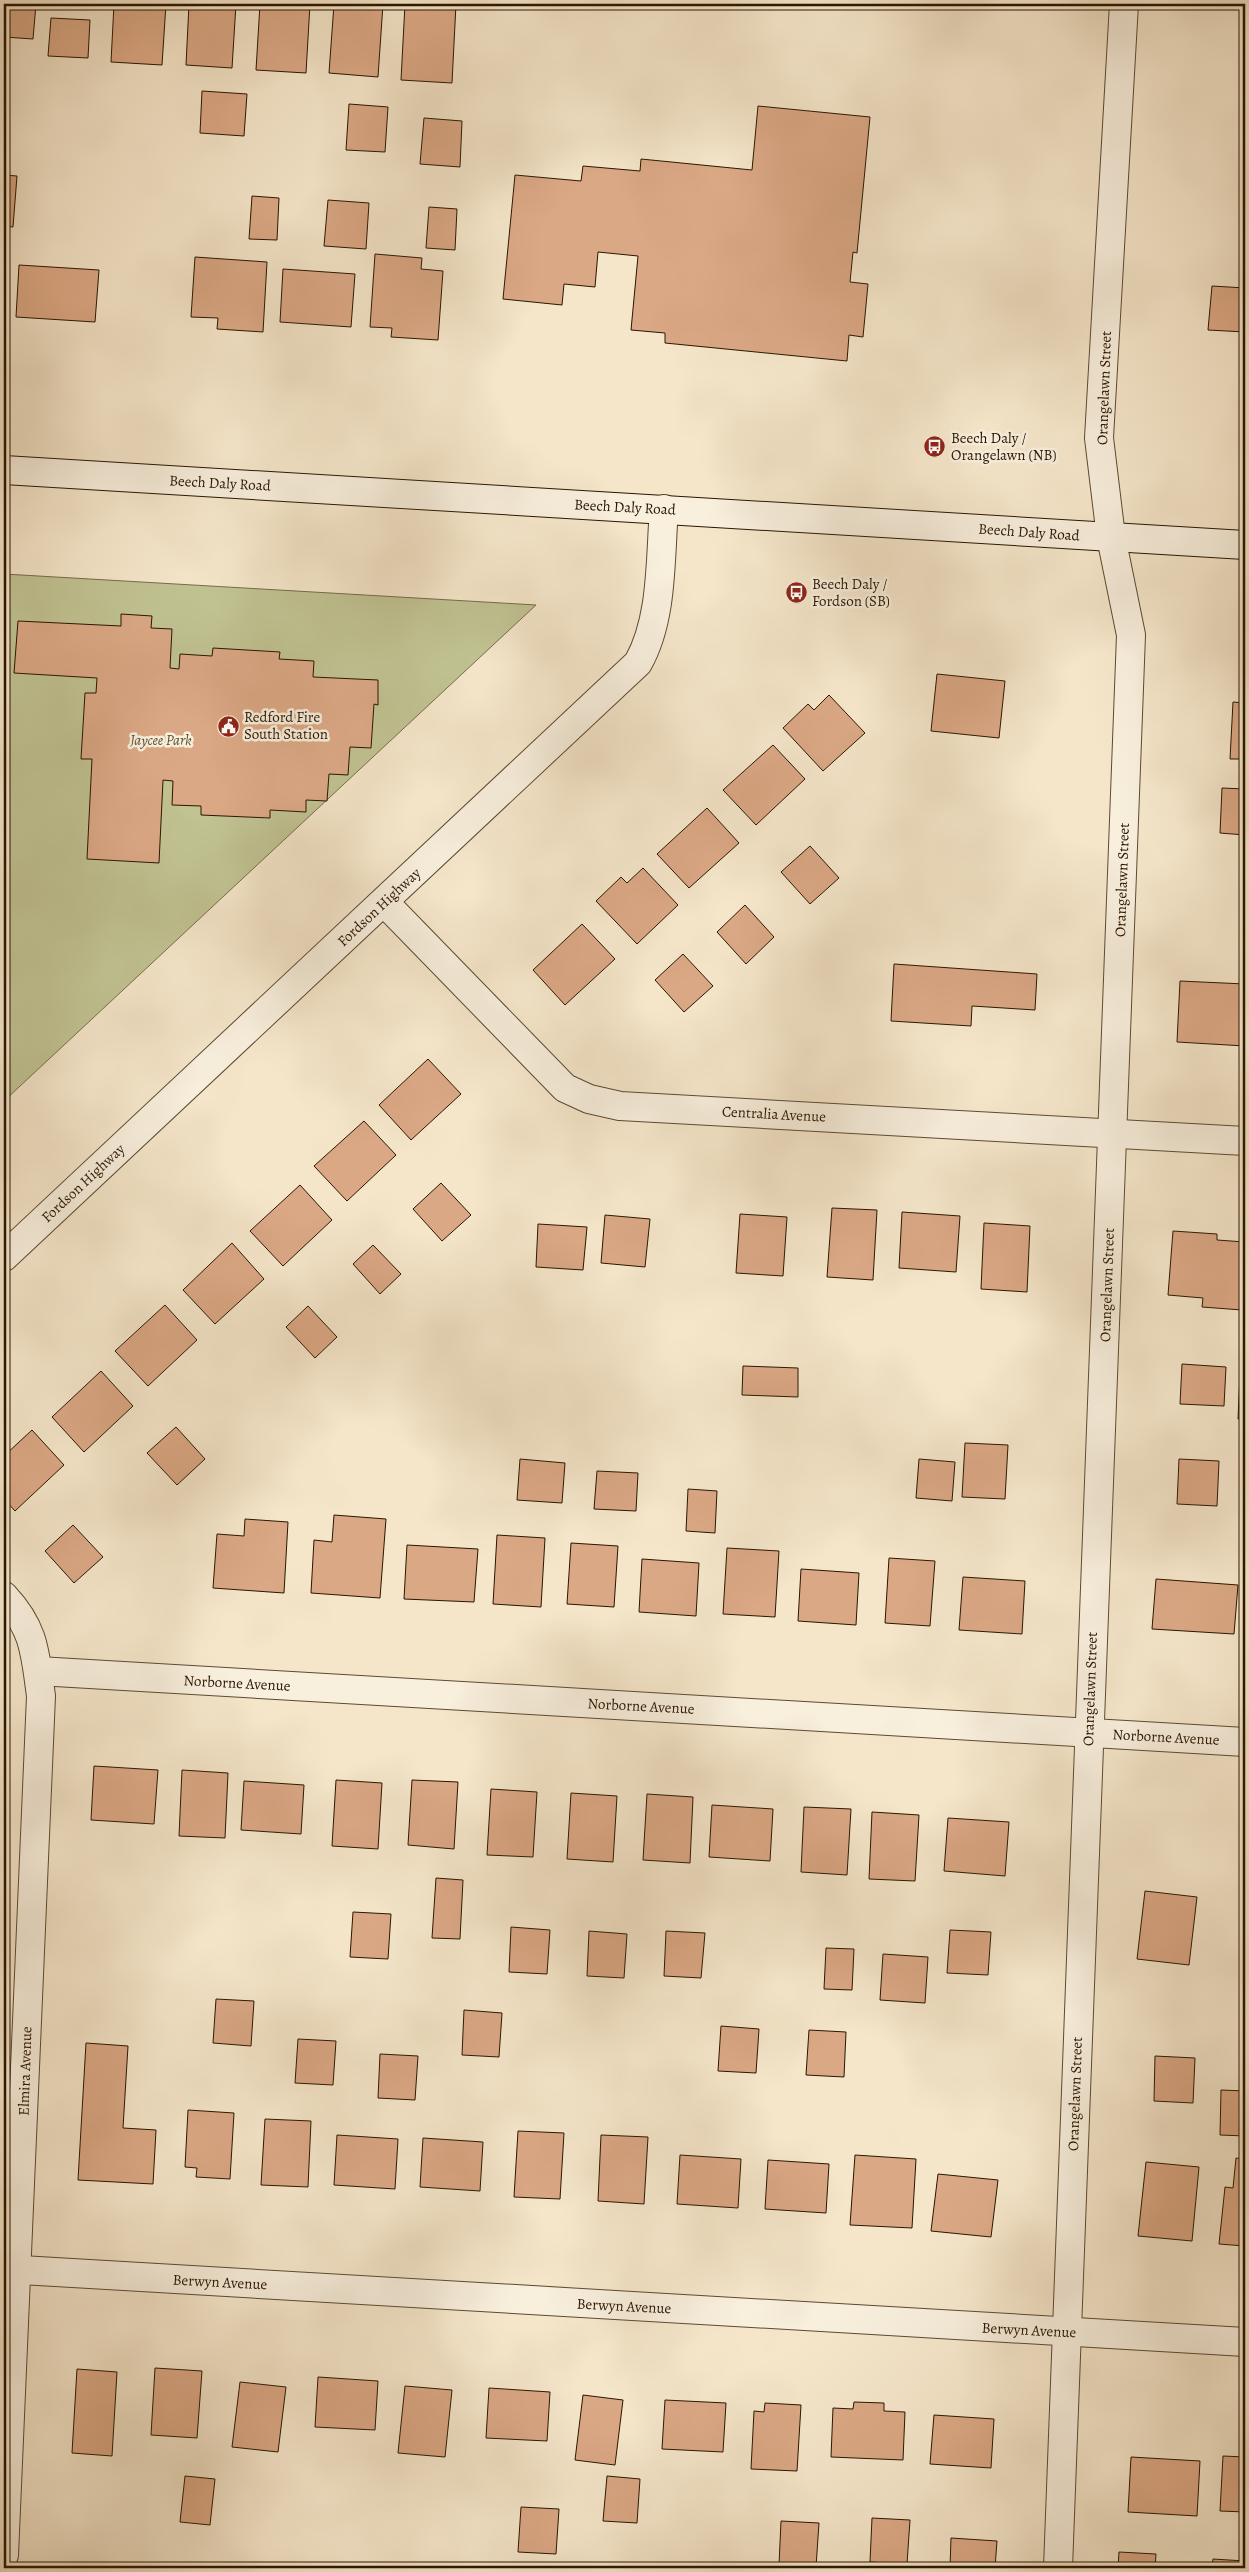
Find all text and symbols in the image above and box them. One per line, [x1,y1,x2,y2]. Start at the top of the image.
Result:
street label: Orangelawn Street [1092,330,1116,446]
place label: Beech Daly / Orangelawn (NB) [951,428,1057,465]
bus stop icon: Beech Daly / Orangelawn (NB) [923,435,947,459]
street label: Beech Daly Road [169,470,272,496]
street label: Beech Daly Road [574,494,677,520]
street label: Beech Daly Road [978,518,1081,546]
place label: Beech Daly / Fordson (SB) [812,574,890,611]
bus stop icon: Beech Daly / Fordson (SB) [784,581,808,605]
place label: Redford Fire South Station [244,707,328,744]
public building icon: Redford Fire South Station [216,714,240,738]
park label: Jaycee Park [129,730,192,750]
street label: Orangelawn Street [1110,822,1134,938]
street label: Fordson Highway [333,863,425,951]
street label: Centralia Avenue [722,1101,827,1127]
street label: Fordson Highway [37,1139,129,1227]
street label: Orangelawn Street [1095,1227,1119,1343]
street label: Orangelawn Street [1078,1631,1102,1747]
street label: Norborne Avenue [183,1670,291,1696]
street label: Norborne Avenue [587,1693,695,1719]
street label: Norborne Avenue [1112,1724,1220,1750]
street label: Elmira Avenue [13,2026,37,2116]
street label: Orangelawn Street [1063,2036,1087,2152]
street label: Berwyn Avenue [172,2270,268,2294]
street label: Berwyn Avenue [576,2294,672,2318]
street label: Berwyn Avenue [981,2318,1077,2342]

